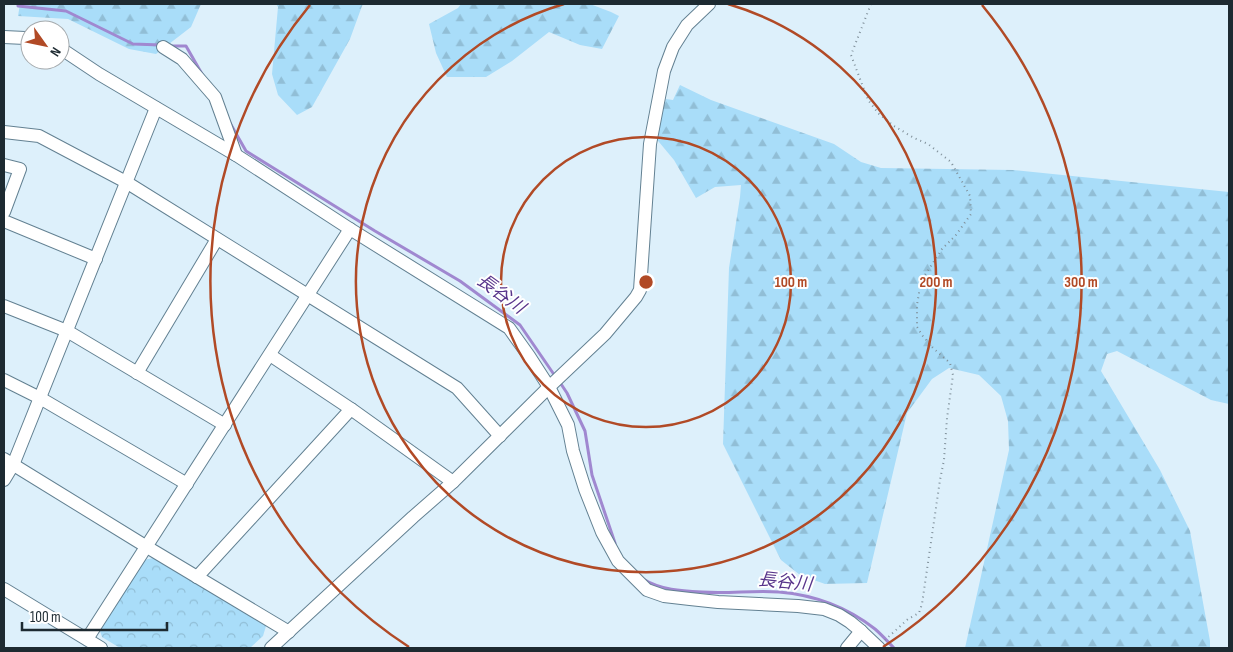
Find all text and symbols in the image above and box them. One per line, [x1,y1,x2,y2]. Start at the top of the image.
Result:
north arrow [20,20,70,70]
text: N [46,44,65,60]
water label: 長谷川 [473,270,531,320]
centre of rings [637,273,655,291]
text: 100 m [775,273,807,292]
text: 200 m [919,273,953,292]
text: 300 m [1064,273,1098,292]
water label: 長谷川 [757,569,815,595]
scale bar [22,600,168,632]
text: 100 m [30,608,61,627]

